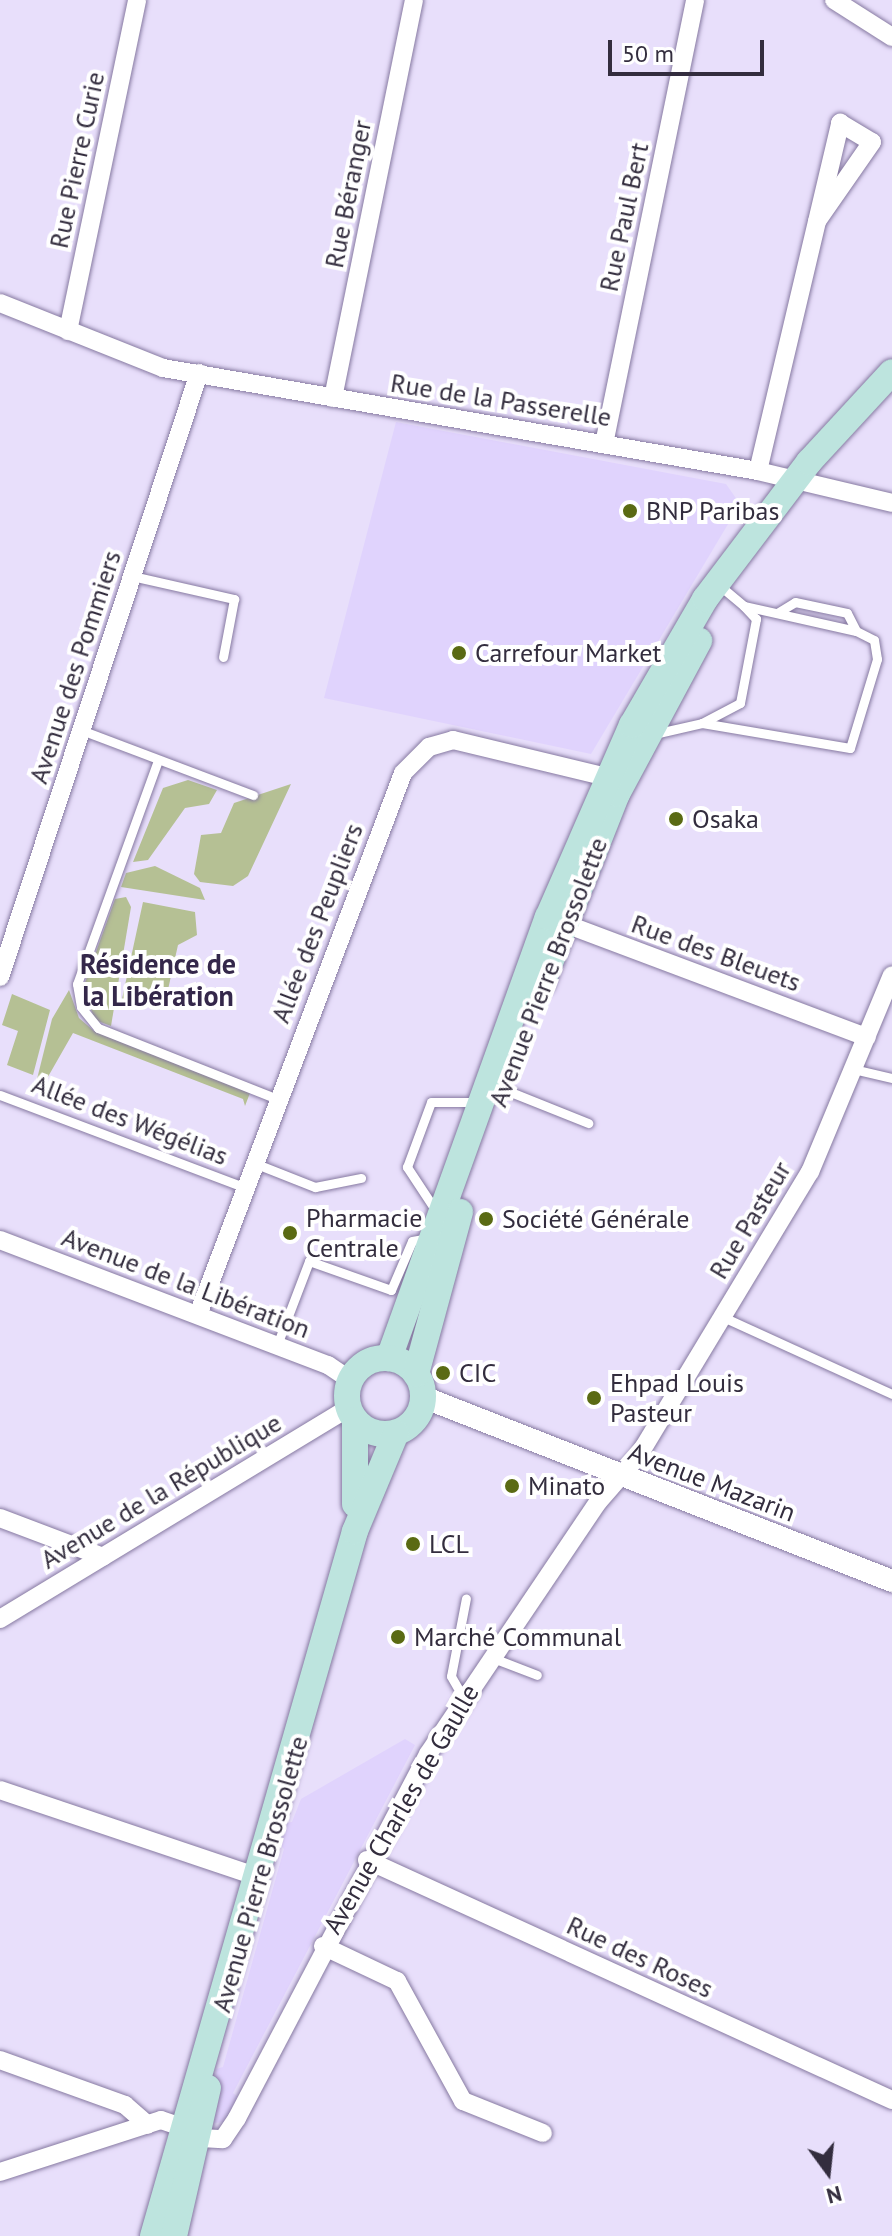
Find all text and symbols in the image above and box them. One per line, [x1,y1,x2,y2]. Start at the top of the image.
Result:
scale bar [612,24,768,74]
text: 50 m [622,38,674,69]
street label: Rue Pierre Curie [43,69,111,251]
street label: Rue Béranger [318,118,378,270]
street label: Rue Paul Bert [593,140,655,294]
street label: Rue de la Passerelle [388,367,614,433]
place label: BNP Paribas [646,495,780,527]
marker: BNP Paribas [621,502,639,520]
street label: Avenue des Pommiers [23,547,127,787]
place label: Carrefour Market [475,637,661,669]
marker: Carrefour Market [450,644,468,662]
place label: Osaka [692,803,759,835]
marker: Osaka [667,810,685,828]
street label: Allée des Peupliers [265,819,369,1027]
street label: Avenue Pierre Brossolette [482,833,614,1111]
street label: Rue des Bleuets [627,908,805,998]
district label: Résidence de la Libération [80,947,236,1013]
street label: Allée des Wégélias [28,1068,232,1172]
street label: Rue Pasteur [703,1156,797,1284]
place label: Pharmacie Centrale [306,1202,422,1264]
place label: Société Générale [502,1203,689,1235]
marker: Société Générale [477,1210,495,1228]
street label: Avenue de la Libération [58,1221,314,1345]
marker: Pharmacie Centrale [281,1224,299,1242]
place label: CIC [459,1357,496,1389]
marker: CIC [434,1364,452,1382]
place label: Ehpad Louis Pasteur [610,1367,744,1428]
marker: Ehpad Louis Pasteur [585,1389,603,1407]
street label: Avenue de la République [35,1407,287,1575]
street label: Avenue Mazarin [624,1436,800,1528]
place label: Minato [528,1470,605,1502]
marker: Minato [503,1477,521,1495]
place label: LCL [429,1528,469,1560]
marker: LCL [404,1535,422,1553]
place label: Marché Communal [414,1621,621,1653]
marker: Marché Communal [389,1628,407,1646]
street label: Avenue Charles de Gaulle [317,1679,485,1939]
street label: Avenue Pierre Brossolette [206,1732,314,2016]
street label: Rue des Roses [562,1910,718,2004]
north arrow [788,2132,868,2212]
text: N [824,2180,845,2211]

